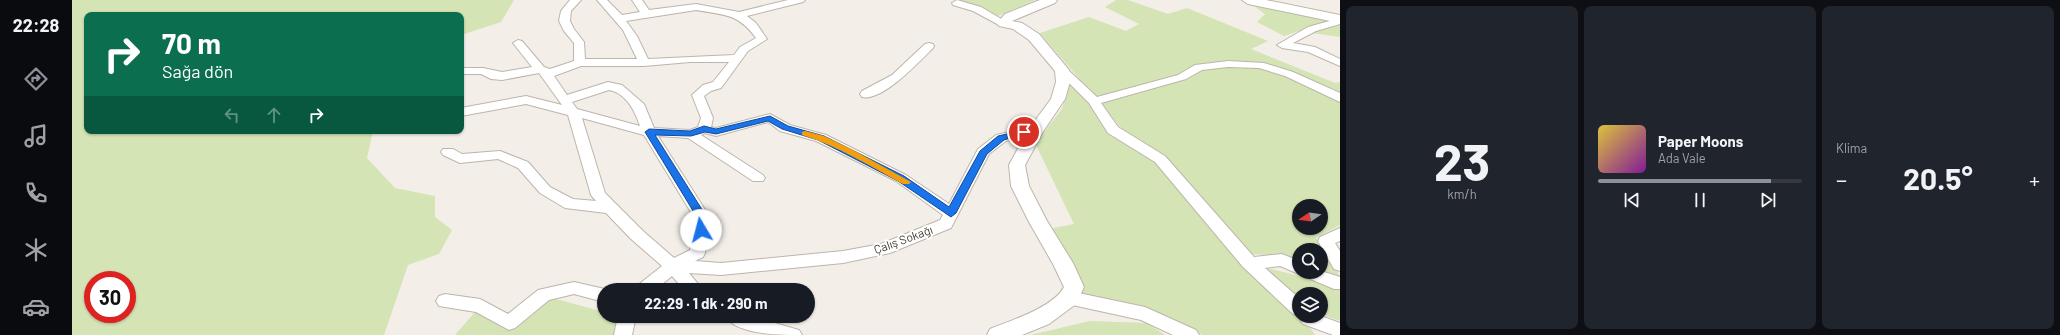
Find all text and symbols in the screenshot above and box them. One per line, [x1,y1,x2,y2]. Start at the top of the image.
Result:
text: 22:28 [13,14,59,36]
text: 70 m [162,26,221,60]
icon: right [96,28,148,80]
text: Sağa dön [162,60,233,82]
icon: directions [22,65,50,93]
icon: left [221,104,243,126]
icon: ahead [263,104,285,126]
icon: right [305,104,327,126]
pin [1007,115,1041,149]
icon: arrive [1013,121,1035,143]
icon: music [22,122,50,150]
text: 23 [1434,129,1490,191]
text: Paper Moons [1658,132,1743,150]
text: Klima [1836,140,1867,156]
text: Ada Vale [1658,150,1706,166]
text: 20.5° [1903,160,1973,196]
text: − [1836,166,1847,192]
text: + [2029,166,2040,192]
icon: phone [22,179,50,207]
text: km/h [1447,186,1477,202]
icon: previous [1621,189,1643,211]
icon: pause [1689,189,1711,211]
icon: next [1757,189,1779,211]
north arrow [1292,199,1328,235]
map controls [1292,199,1328,323]
position arrow [680,209,722,251]
street label: Çalış Sokağı [872,222,934,256]
icon: climate [22,236,50,264]
button: search [1292,243,1328,279]
speed limit sign: 30 [84,271,136,323]
button: layers [1292,287,1328,323]
icon: car [22,293,50,321]
text: 22:29 · 1 dk · 290 m [645,294,767,312]

